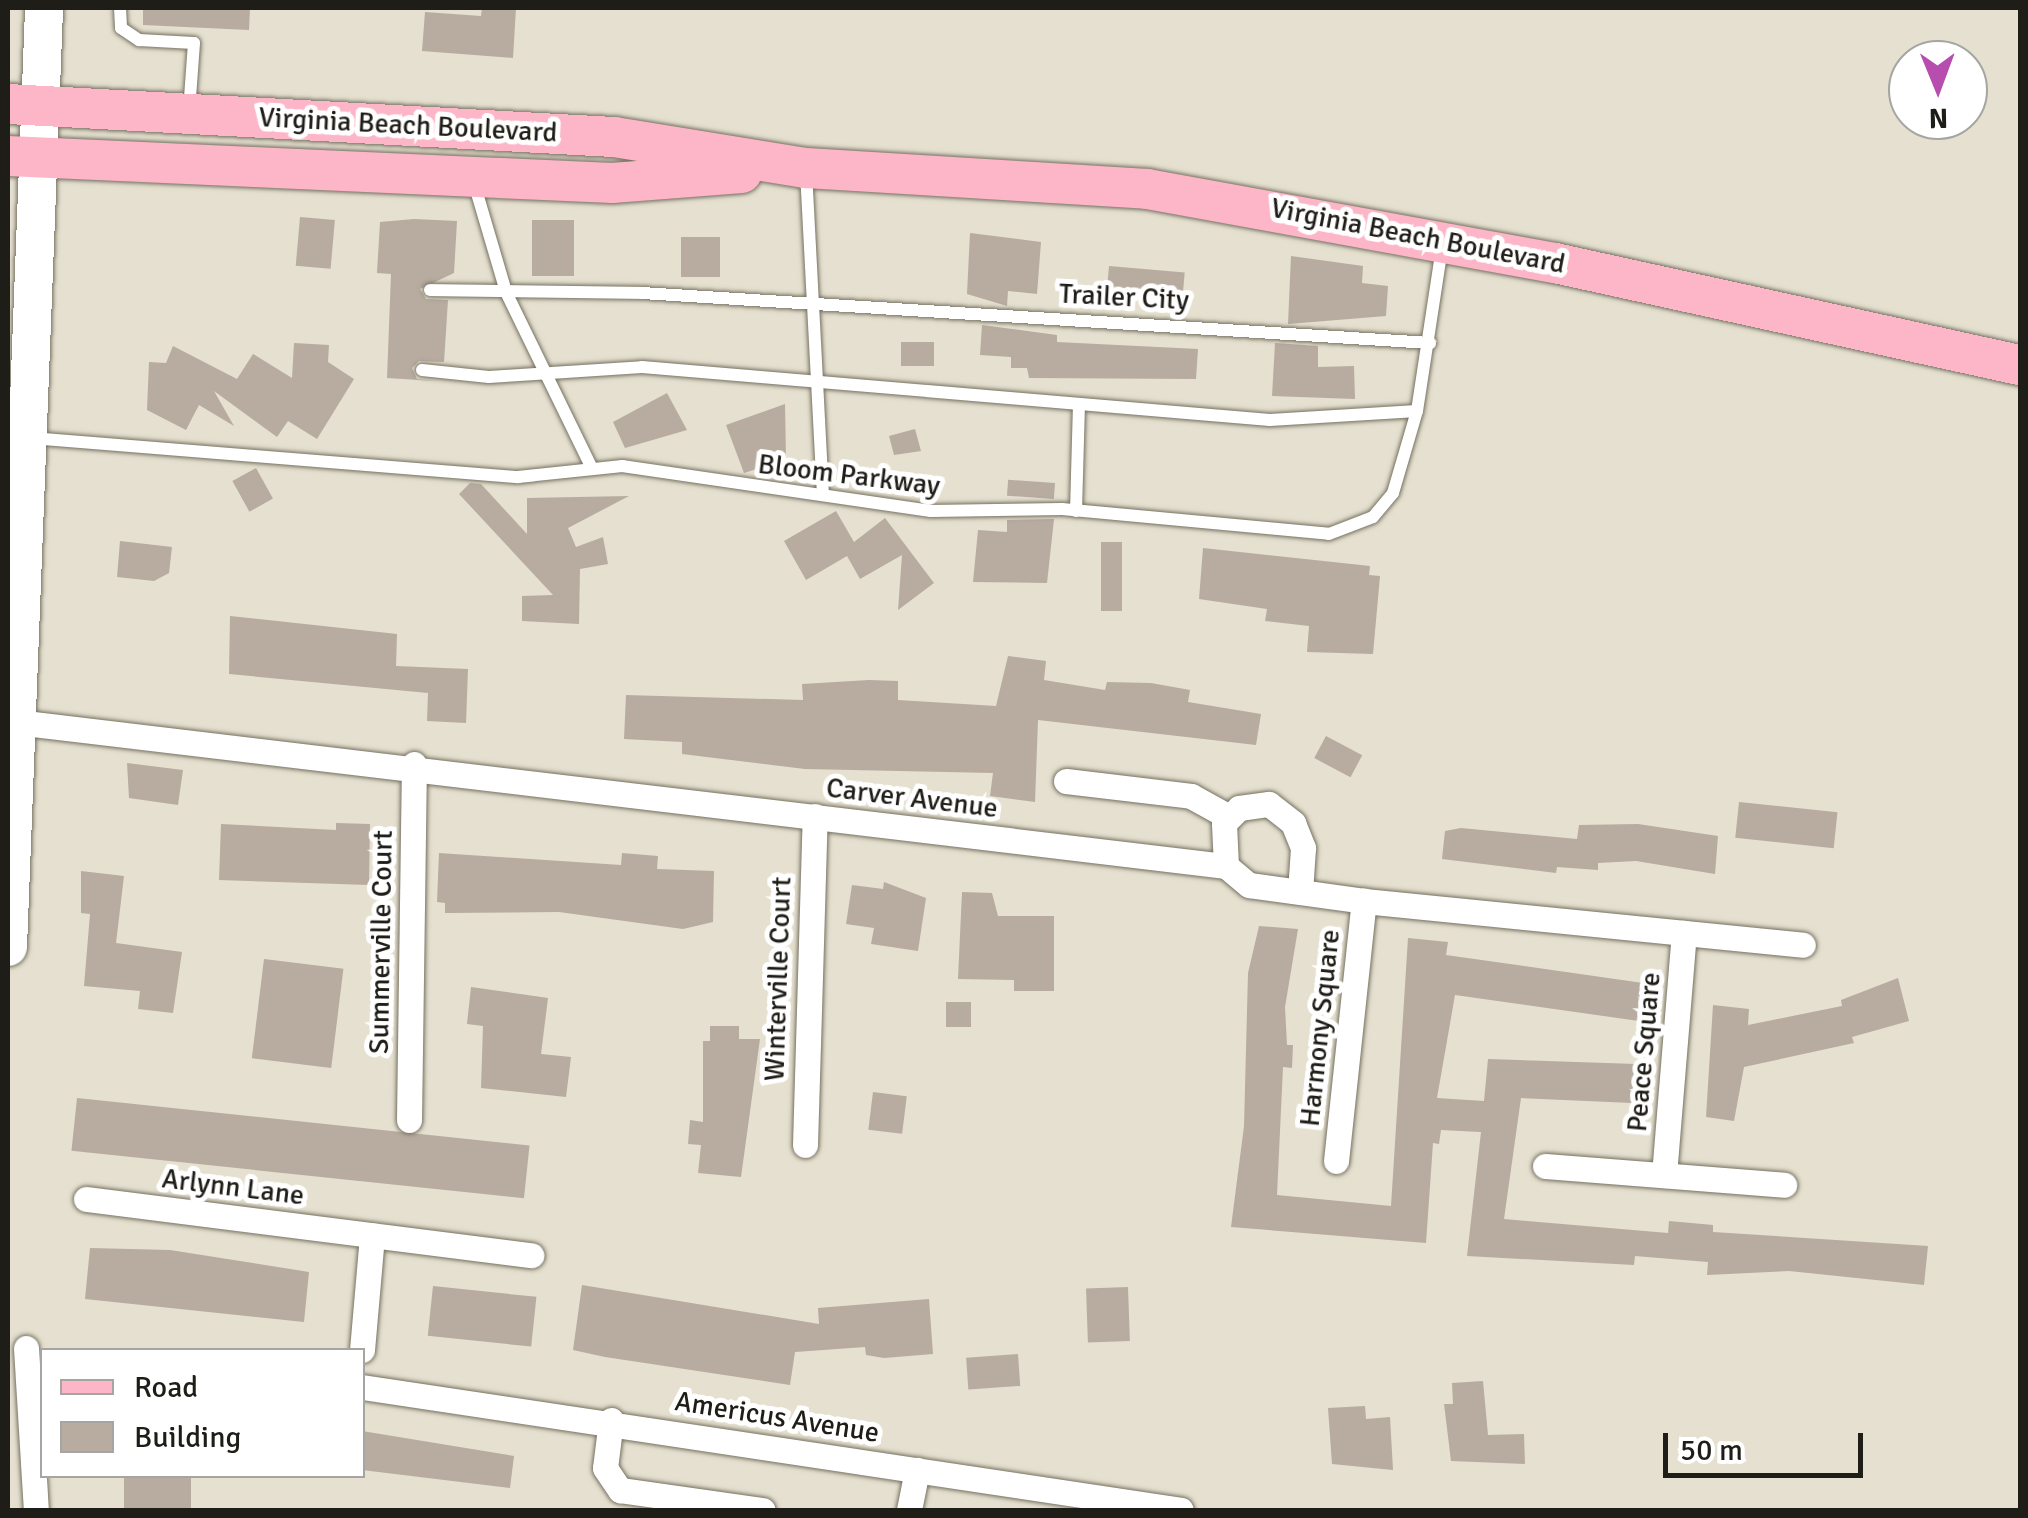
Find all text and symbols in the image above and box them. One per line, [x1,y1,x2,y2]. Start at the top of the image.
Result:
north arrow [1888,40,1988,140]
street label: Virginia Beach Boulevard [258,100,558,150]
text: N [1928,101,1949,135]
street label: Virginia Beach Boulevard [1268,191,1568,281]
street label: Trailer City [1058,277,1190,317]
street label: Bloom Parkway [756,447,942,503]
street label: Carver Avenue [824,771,1000,825]
street label: Summerville Court [362,830,400,1054]
street label: Winterville Court [758,876,798,1082]
street label: Harmony Square [1293,928,1347,1128]
street label: Peace Square [1620,971,1668,1133]
street label: Arlynn Lane [160,1162,306,1212]
legend [40,1348,365,1478]
text: Road [134,1369,198,1406]
street label: Americus Avenue [672,1384,882,1450]
scale bar [1668,1413,1868,1475]
text: Building [134,1419,241,1456]
text: 50 m [1680,1432,1743,1469]

